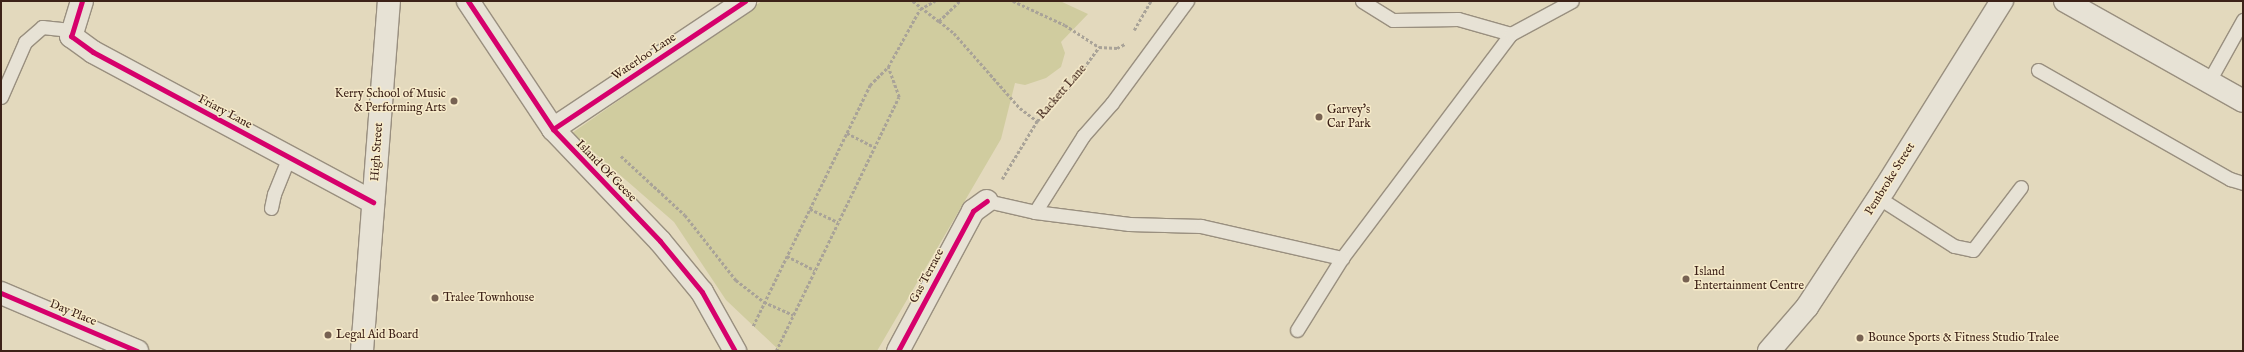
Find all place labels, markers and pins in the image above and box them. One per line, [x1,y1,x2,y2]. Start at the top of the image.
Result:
place label: Kerry School of Music & Performing Arts [335,87,446,115]
marker: Kerry School of Music & Performing Arts [449,96,459,106]
place label: Garvey's Car Park [1327,103,1371,131]
marker: Garvey's Car Park [1314,112,1324,122]
place label: Island Entertainment Centre [1694,265,1804,293]
marker: Island Entertainment Centre [1681,274,1691,284]
place label: Tralee Townhouse [443,291,534,305]
marker: Tralee Townhouse [430,293,440,303]
place label: Legal Aid Board [336,328,418,342]
marker: Legal Aid Board [323,330,333,340]
place label: Bounce Sports & Fitness Studio Tralee [1868,331,2059,345]
marker: Bounce Sports & Fitness Studio Tralee [1855,333,1865,343]

